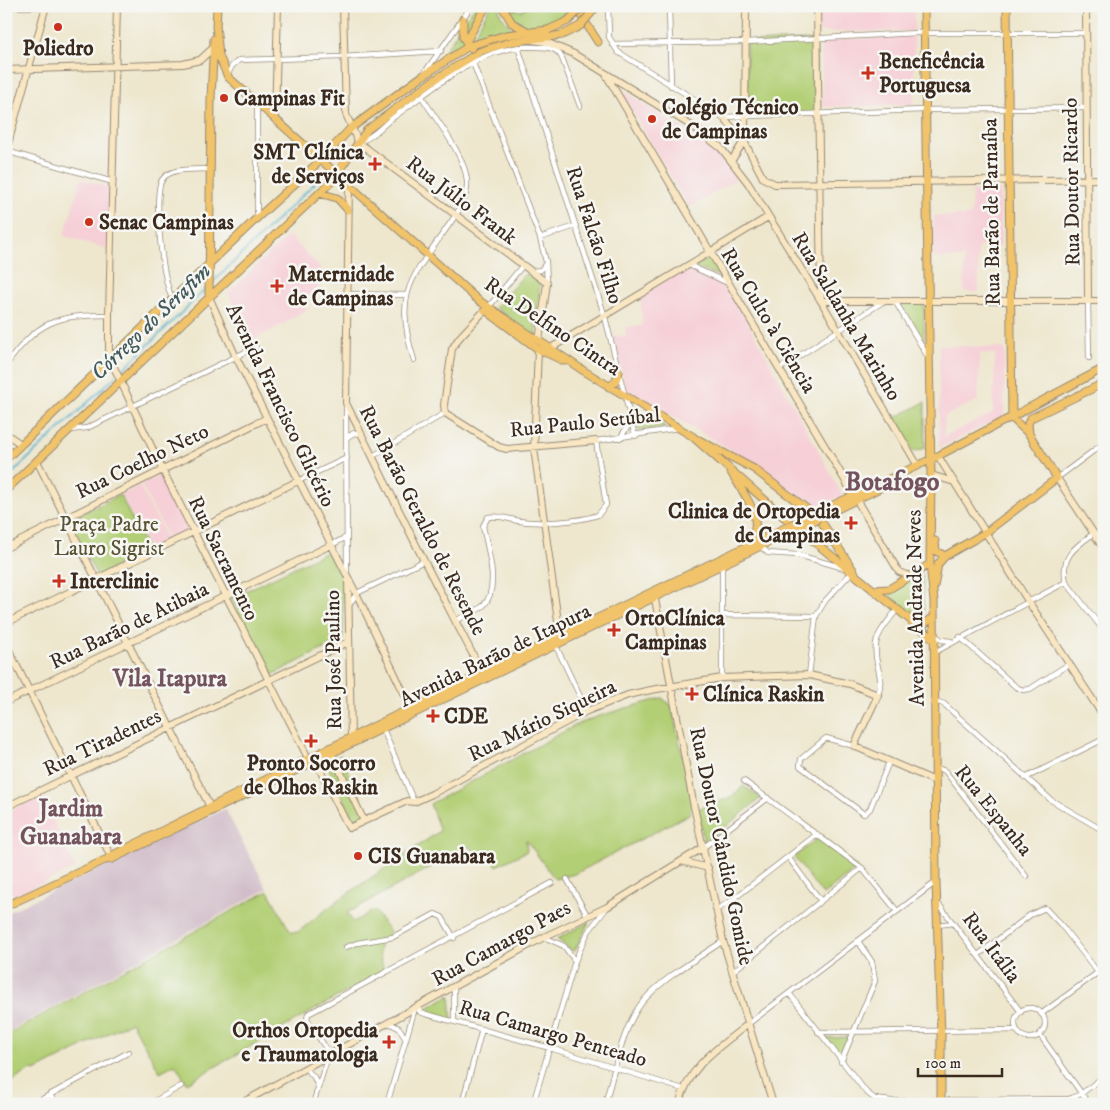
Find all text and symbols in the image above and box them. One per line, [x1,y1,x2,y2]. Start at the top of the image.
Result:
marker: Poliedro [52,21,64,33]
place label: Poliedro [23,36,93,62]
place label: Beneficência Portuguesa [879,49,986,99]
marker: Beneficência Portuguesa [861,66,875,80]
place label: Campinas Fit [234,86,345,112]
marker: Campinas Fit [218,92,230,104]
place label: Colégio Técnico de Campinas [662,95,799,145]
street label: Rua Doutor Ricardo [1058,98,1086,266]
marker: Colégio Técnico de Campinas [646,113,658,125]
street label: Rua Barão de Parnaíba [977,118,1007,306]
place label: SMT Clínica de Serviços [253,140,365,190]
street label: Rua Júlio Frank [401,151,522,251]
marker: SMT Clínica de Serviços [368,157,382,171]
street label: Rua Falcão Filho [560,163,629,307]
place label: Senac Campinas [99,210,234,236]
marker: Senac Campinas [83,216,95,228]
street label: Rua Saldanha Marinho [786,228,907,406]
street label: Rua Culto à Ciência [715,243,822,398]
water label: Córrego do Serafim [85,258,217,386]
place label: Maternidade de Campinas [288,262,395,312]
street label: Rua Delfino Cintra [479,272,626,382]
marker: Maternidade de Campinas [270,279,284,293]
street label: Avenida Francisco Glicério [219,299,341,512]
street label: Rua Barão Geraldo de Resende [353,401,492,640]
street label: Rua Paulo Setúbal [508,402,662,444]
street label: Rua Coelho Neto [72,418,213,505]
district label: Botafogo [845,466,940,499]
street label: Rua Sacramento [182,492,264,625]
place label: Clinica de Ortopedia de Campinas [668,499,841,549]
street label: Avenida Andrade Neves [901,509,931,707]
park label: Praça Padre Lauro Sigrist [54,512,164,562]
marker: Clinica de Ortopedia de Campinas [844,516,858,530]
place label: Interclinic [70,569,159,595]
marker: Interclinic [52,574,66,588]
street label: Rua Barão de Atibaia [46,576,213,676]
street label: Rua José Paulino [320,590,348,730]
street label: Avenida Barão de Itapura [395,598,596,714]
place label: OrtoClínica Campinas [625,606,726,656]
marker: OrtoClínica Campinas [607,623,621,637]
district label: Vila Itapura [112,664,228,694]
street label: Rua Mário Siqueira [464,674,621,768]
place label: Clínica Raskin [703,682,825,708]
marker: Clínica Raskin [685,687,699,701]
street label: Rua Tiradentes [39,703,166,783]
place label: CDE [444,704,488,730]
marker: CDE [426,709,440,723]
street label: Rua Doutor Cândido Gomide [683,725,759,968]
marker: Pronto Socorro de Olhos Raskin [304,734,318,748]
place label: Pronto Socorro de Olhos Raskin [244,751,379,801]
street label: Rua Espanha [949,760,1038,862]
district label: Jardim Guanabara [20,794,123,852]
place label: CIS Guanabara [368,844,496,870]
marker: CIS Guanabara [352,850,364,862]
street label: Rua Camargo Paes [428,895,575,993]
street label: Rua Itália [956,907,1026,988]
street label: Rua Camargo Penteado [456,995,650,1073]
place label: Orthos Ortopedia e Traumatologia [232,1018,379,1068]
marker: Orthos Ortopedia e Traumatologia [382,1035,396,1049]
scale bar [918,1045,1001,1077]
text: 100 m [925,1054,961,1073]

